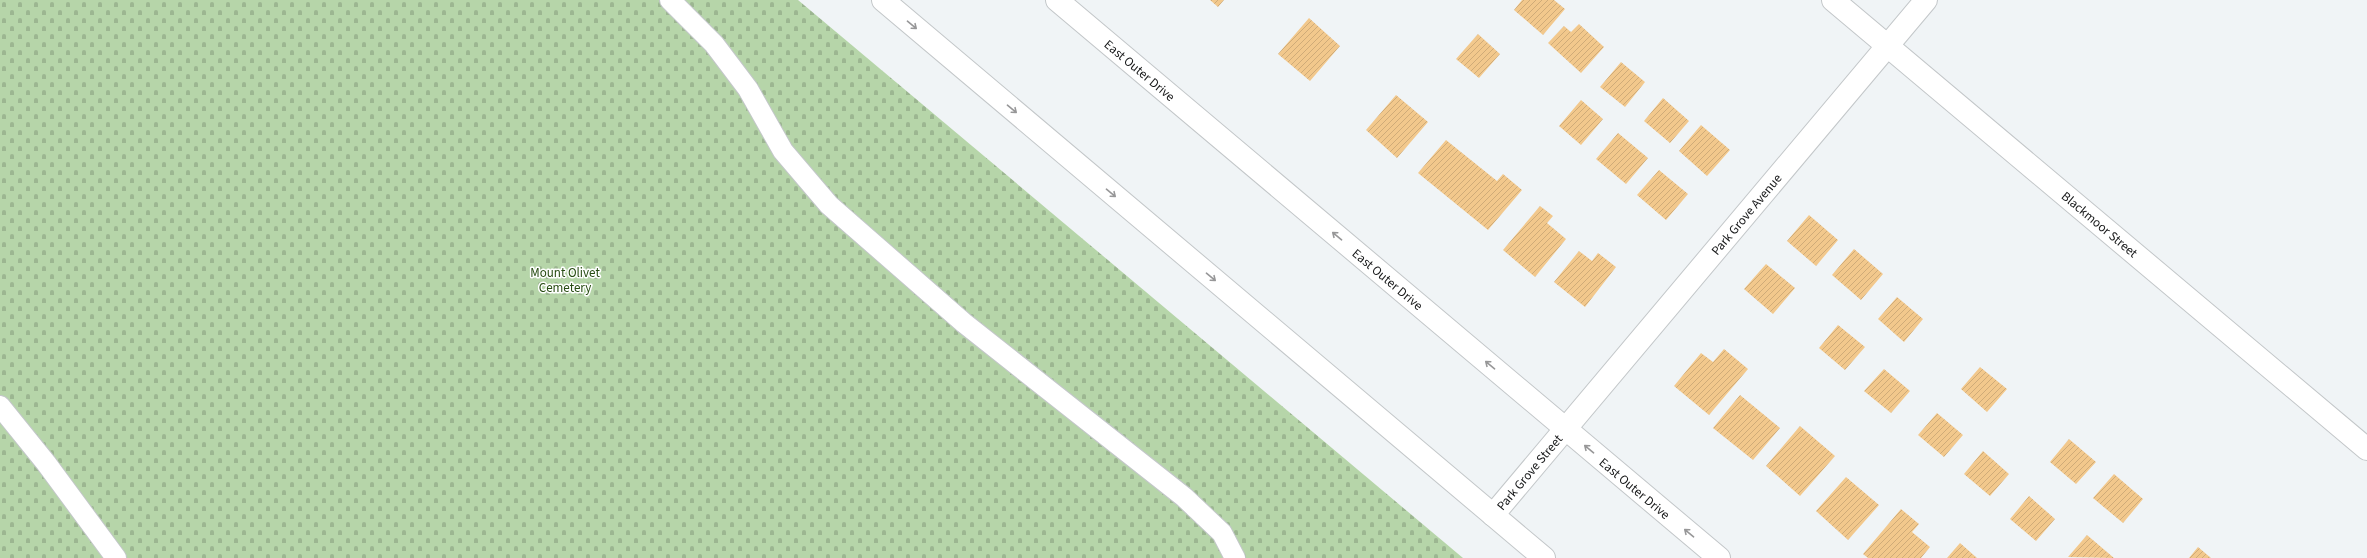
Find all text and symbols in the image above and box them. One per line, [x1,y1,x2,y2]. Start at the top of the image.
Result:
one-way arrow [907,21,918,30]
street label: East Outer Drive [1100,36,1179,106]
one-way arrow [1006,104,1017,113]
street label: Park Grove Avenue [1707,170,1786,259]
one-way arrow [1106,188,1117,197]
street label: Blackmoor Street [2057,188,2142,262]
one-way arrow [1332,232,1342,241]
street label: East Outer Drive [1348,245,1427,315]
park label: Mount Olivet Cemetery [530,264,600,297]
one-way arrow [1205,272,1216,281]
one-way arrow [1485,361,1495,370]
street label: Park Grove Street [1493,430,1567,514]
one-way arrow [1585,445,1595,454]
street label: East Outer Drive [1595,454,1674,524]
one-way arrow [1683,528,1694,537]

